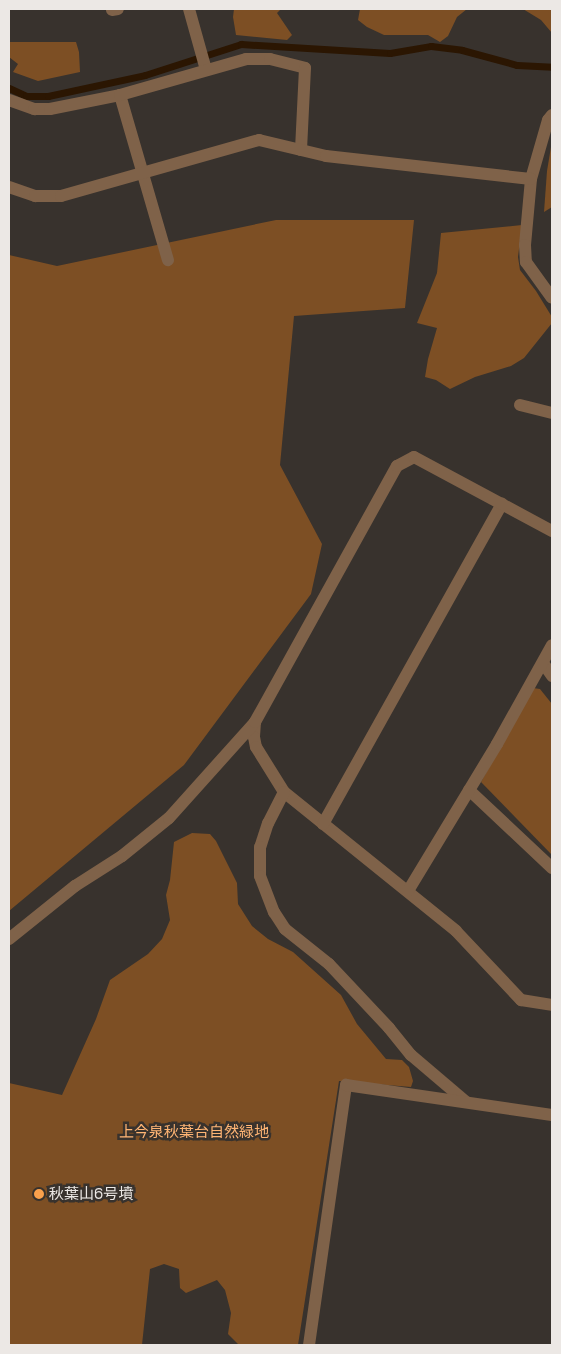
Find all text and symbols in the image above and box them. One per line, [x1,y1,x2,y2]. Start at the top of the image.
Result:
park label: 上今泉秋葉台自然緑地 [119,1123,269,1141]
place label: 秋葉山6号墳 [49,1185,133,1203]
marker: 秋葉山6号墳 [33,1188,45,1200]

